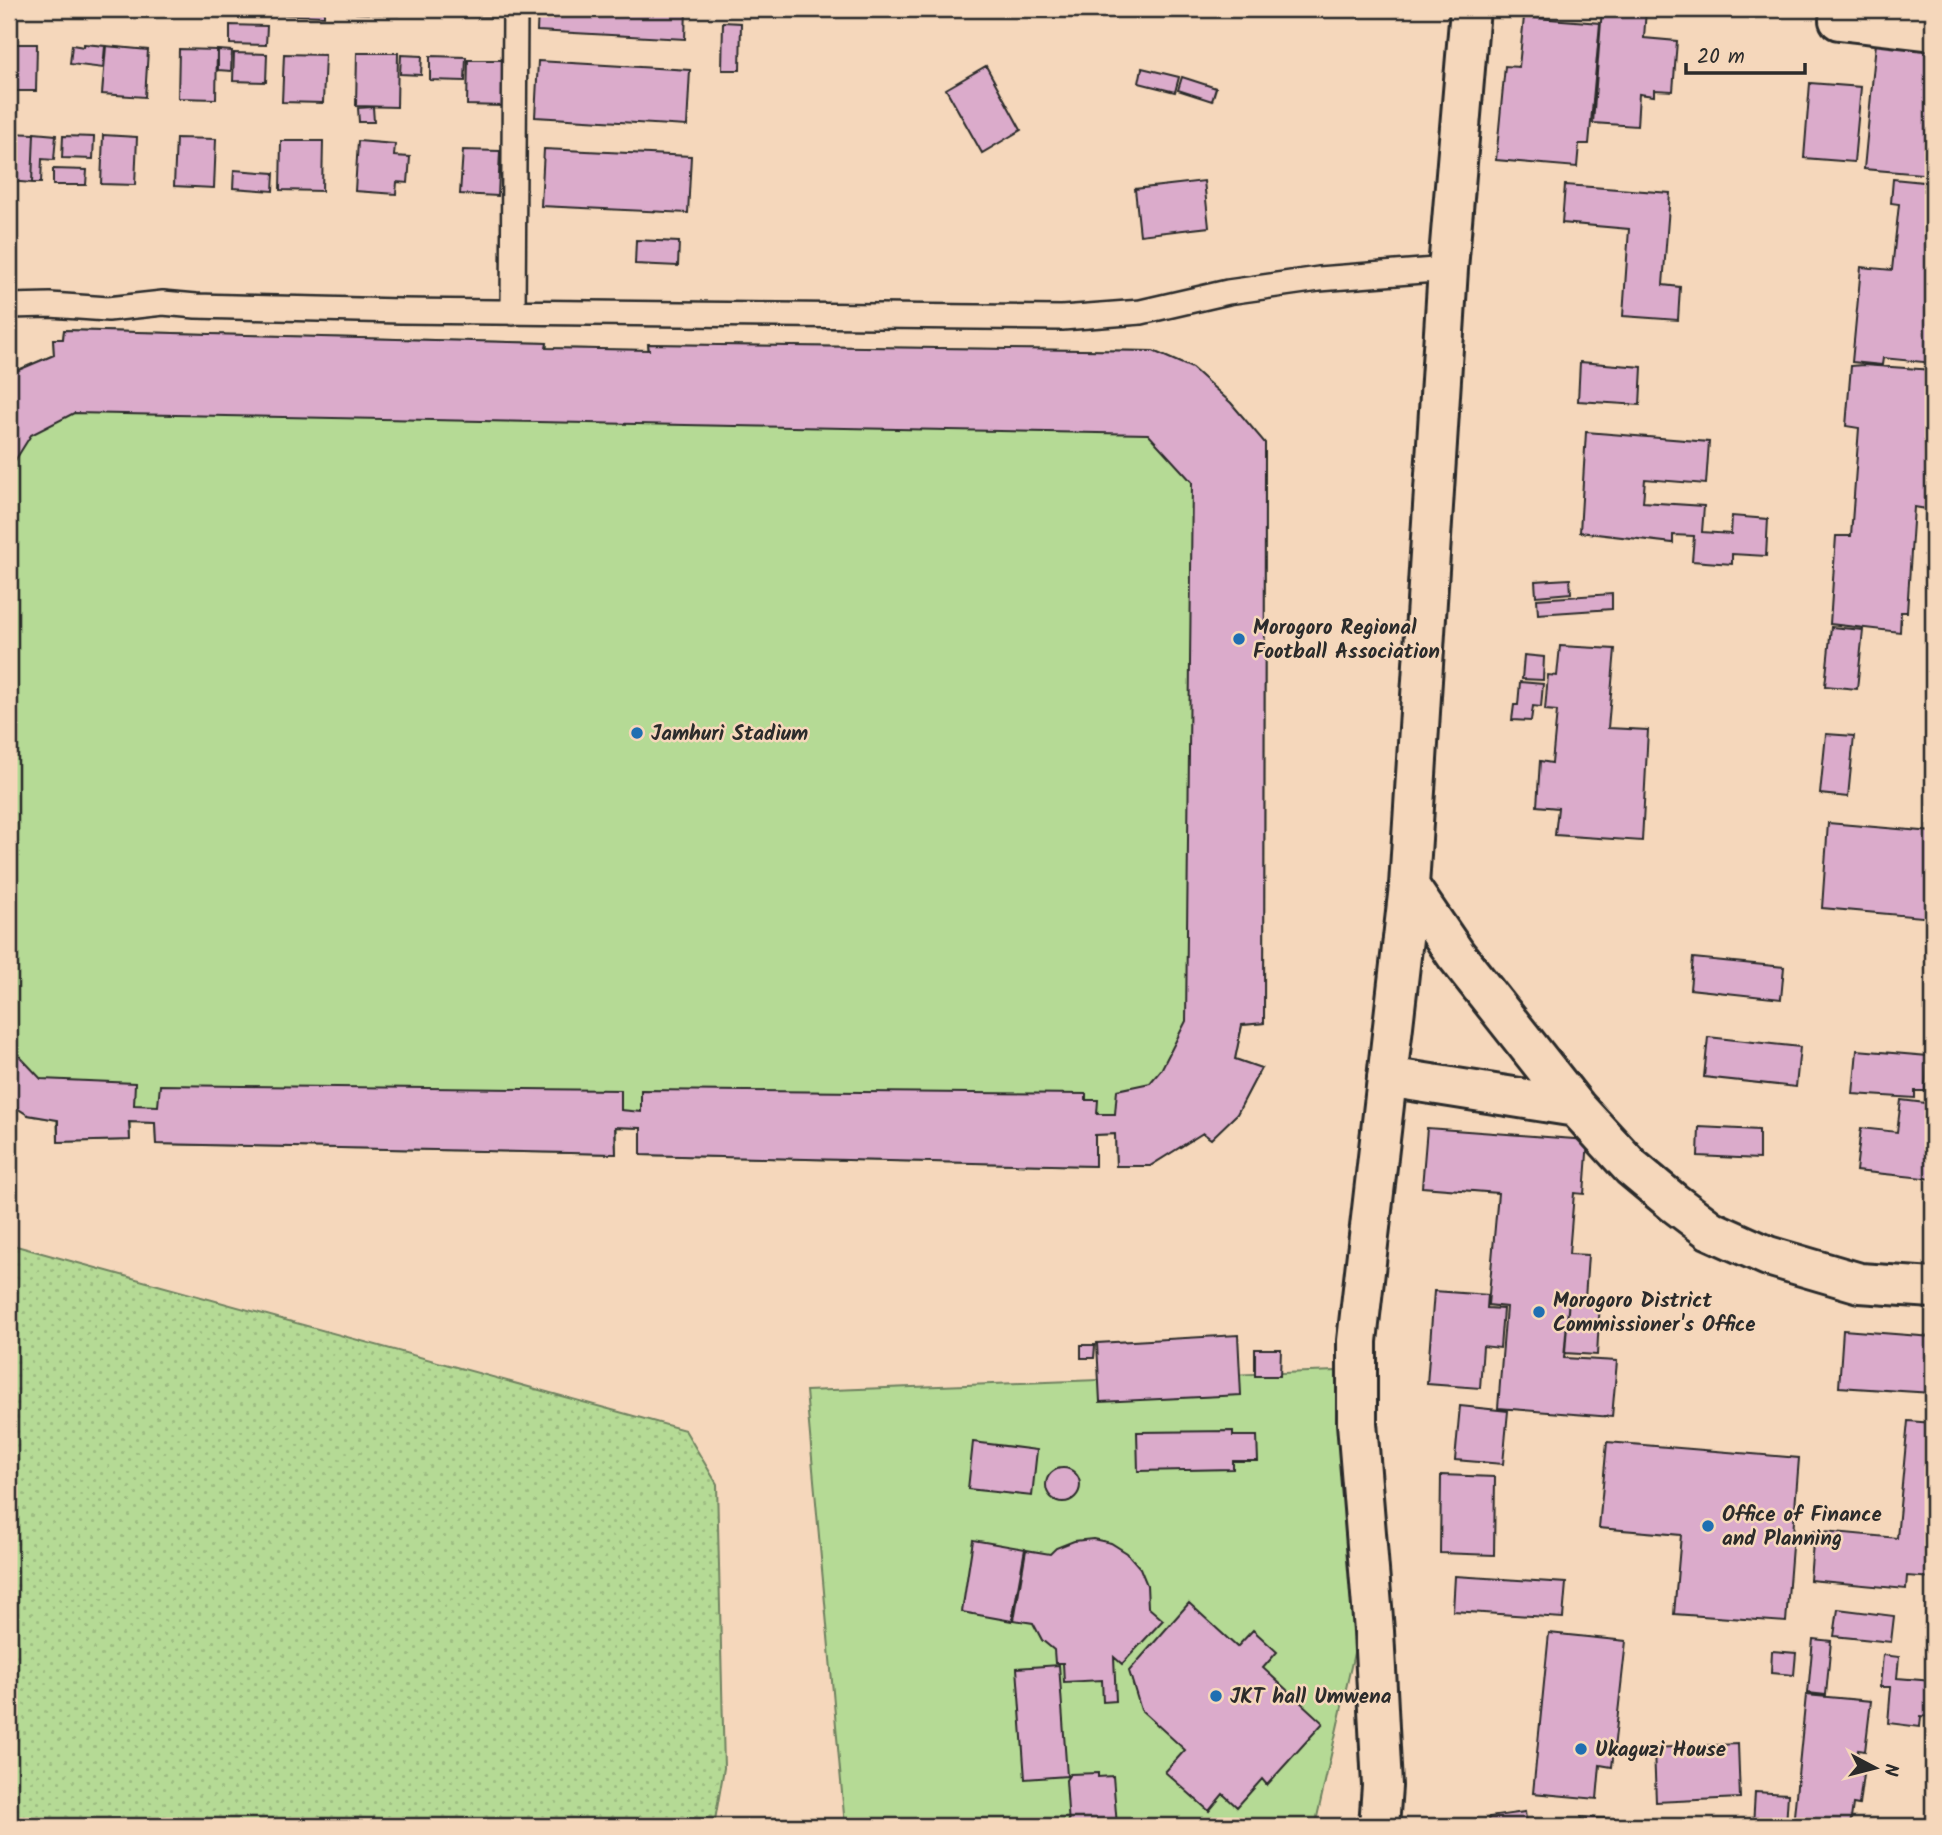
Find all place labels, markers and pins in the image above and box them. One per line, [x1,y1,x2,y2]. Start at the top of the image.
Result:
place label: Morogoro Regional Football Association [1253,612,1440,669]
marker: Morogoro Regional Football Association [1231,631,1247,647]
place label: Jamhuri Stadium [651,718,808,751]
marker: Jamhuri Stadium [629,725,645,741]
place label: Morogoro District Commissioner's Office [1553,1285,1756,1342]
marker: Morogoro District Commissioner's Office [1531,1304,1547,1320]
place label: Office of Finance and Planning [1722,1499,1882,1556]
marker: Office of Finance and Planning [1700,1518,1716,1534]
place label: JKT hall Umwena [1230,1681,1392,1714]
marker: JKT hall Umwena [1208,1688,1224,1704]
place label: Ukaguzi House [1595,1734,1726,1767]
marker: Ukaguzi House [1573,1741,1589,1757]

